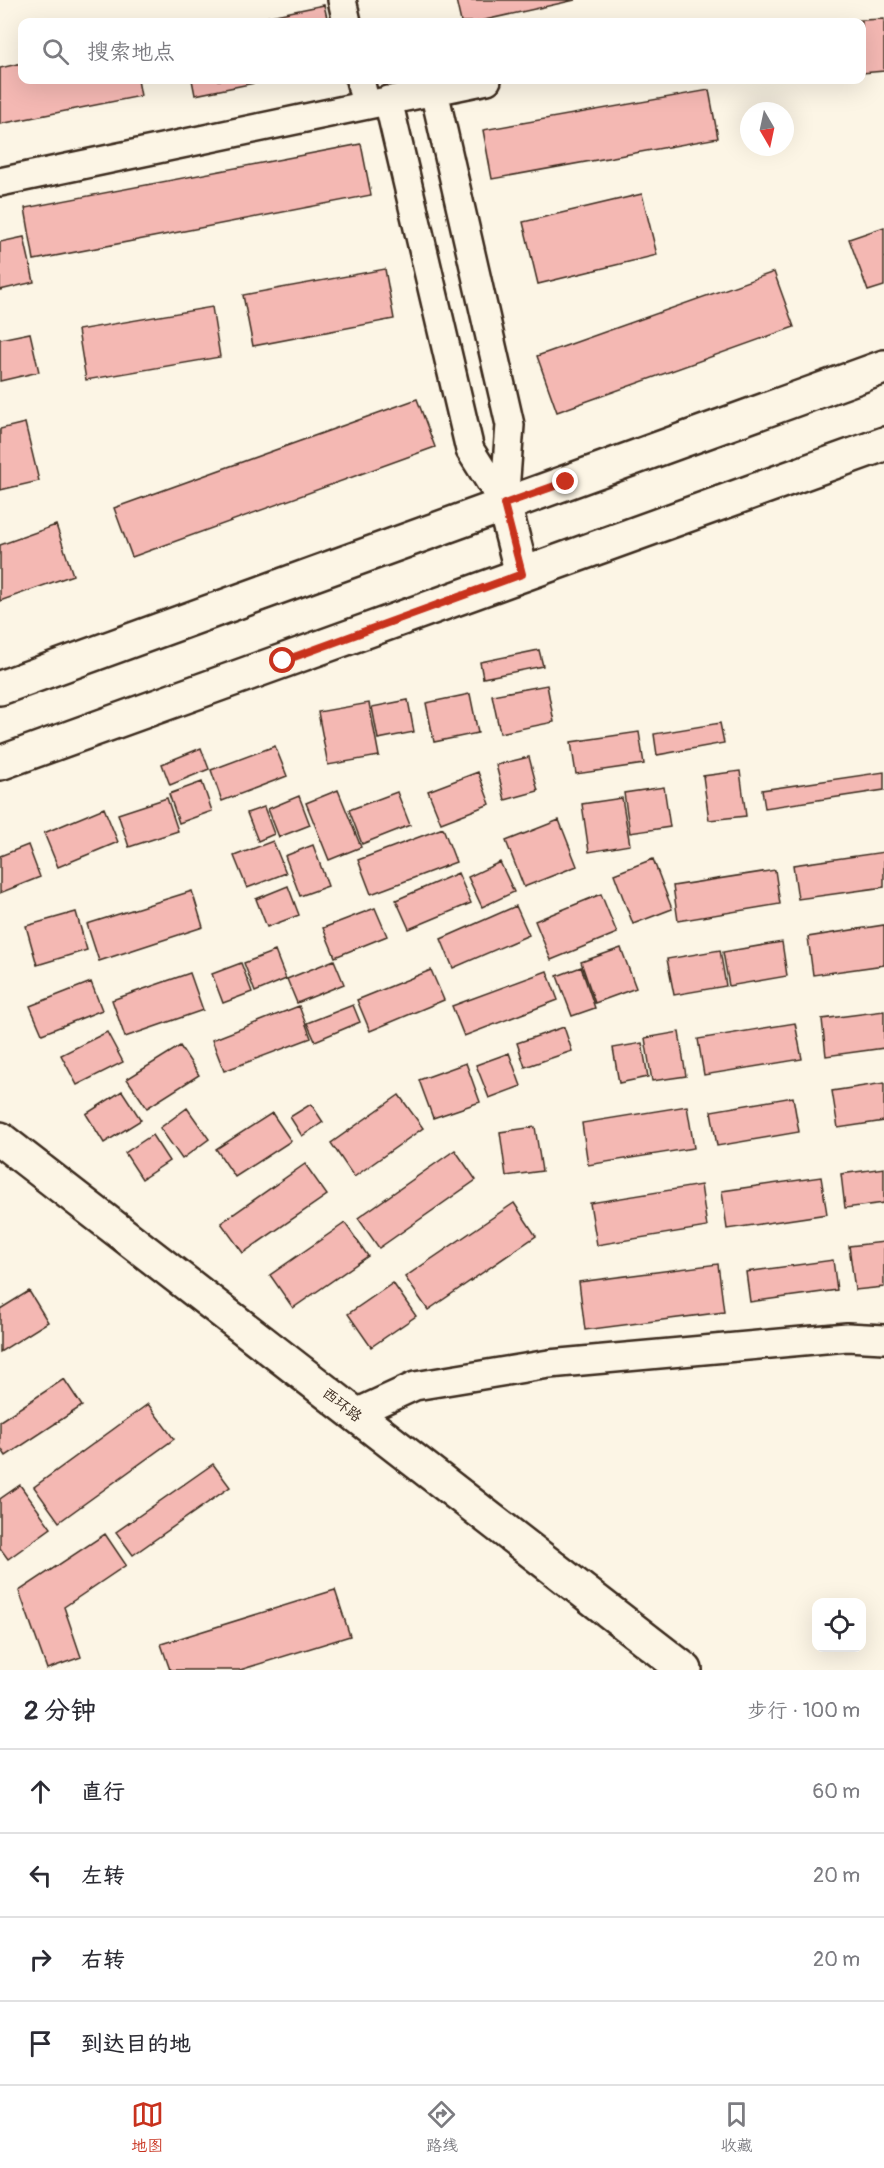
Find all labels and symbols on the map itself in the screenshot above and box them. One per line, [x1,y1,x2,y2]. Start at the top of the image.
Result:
north arrow [740,102,794,156]
route end [552,468,578,494]
route start [269,647,295,673]
street label: 西环路 [318,1384,366,1426]

